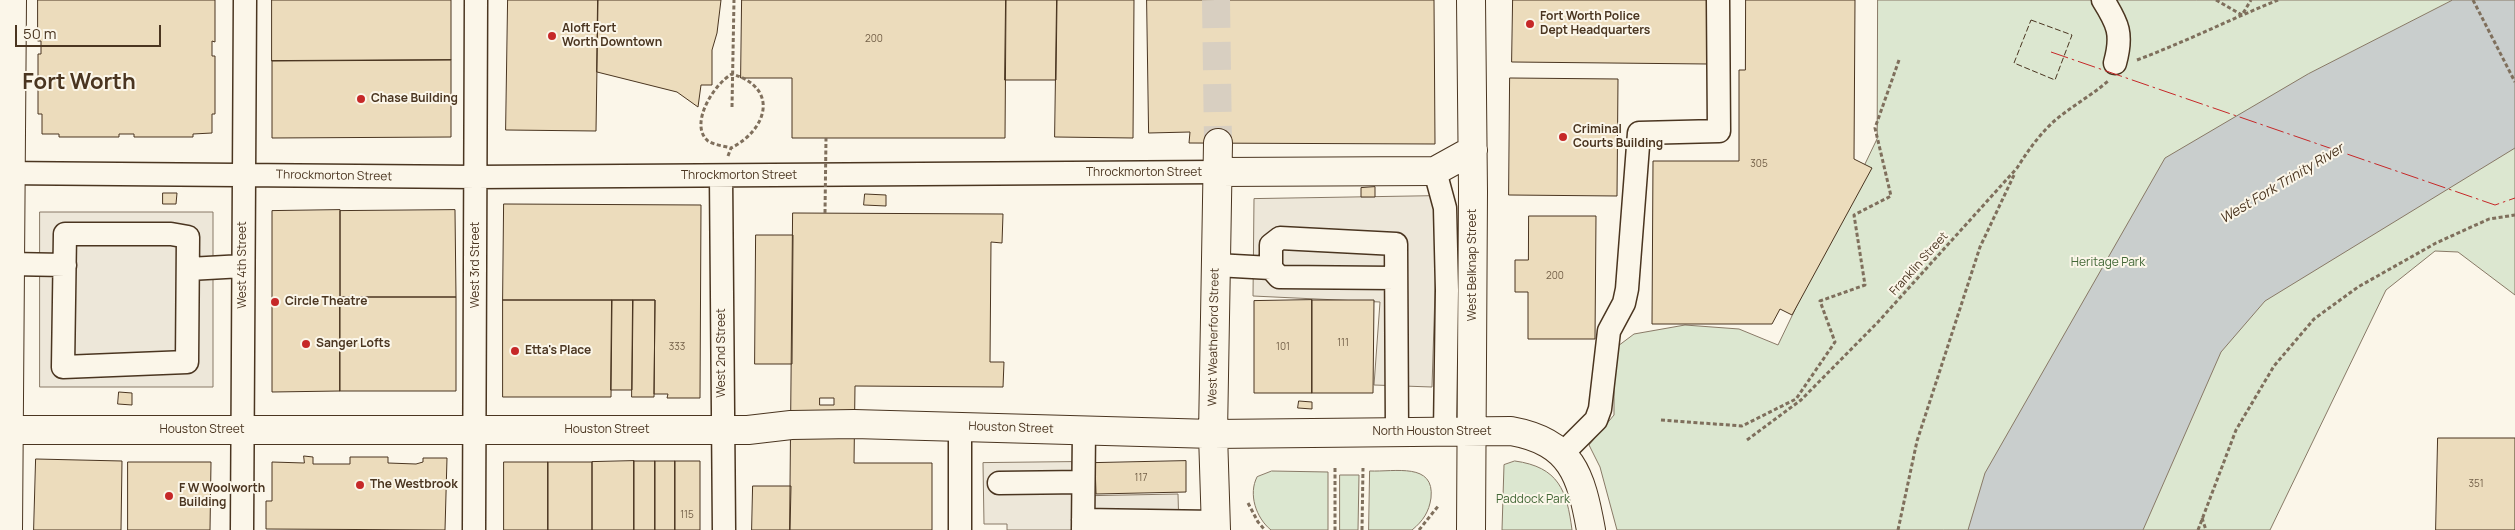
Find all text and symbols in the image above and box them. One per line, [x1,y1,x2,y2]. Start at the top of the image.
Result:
place label: Fort Worth Police Dept Headquarters [1540,10,1650,38]
scale bar [18,15,164,47]
marker: Fort Worth Police Dept Headquarters [1524,18,1536,30]
place label: Aloft Fort Worth Downtown [562,22,662,50]
text: 50 m [23,23,57,44]
marker: Aloft Fort Worth Downtown [546,30,558,42]
house number: 200 [865,33,883,45]
district label: Fort Worth [22,70,136,96]
place label: Chase Building [371,92,458,106]
marker: Chase Building [355,93,367,105]
place label: Criminal Courts Building [1573,123,1663,151]
marker: Criminal Courts Building [1557,131,1569,143]
water label: West Fork Trinity River [2217,140,2347,228]
house number: 305 [1750,158,1768,170]
street label: Throckmorton Street [1086,166,1202,180]
street label: Throckmorton Street [276,168,392,184]
street label: Throckmorton Street [681,169,797,183]
street label: West Belknap Street [1466,209,1480,321]
street label: West 4th Street [236,221,250,309]
street label: West 3rd Street [469,222,483,308]
street label: Franklin Street [1887,229,1951,299]
park label: Heritage Park [2071,256,2145,270]
street label: West Weatherford Street [1206,268,1222,406]
house number: 200 [1546,270,1564,282]
place label: Circle Theatre [285,295,367,309]
marker: Circle Theatre [269,296,281,308]
street label: West 2nd Street [715,308,729,398]
place label: Sanger Lofts [316,337,390,351]
house number: 111 [1337,337,1349,349]
marker: Sanger Lofts [300,338,312,350]
house number: 333 [669,341,685,353]
house number: 101 [1276,341,1290,353]
place label: Etta's Place [525,344,591,358]
marker: Etta's Place [509,345,521,357]
street label: Houston Street [968,419,1054,437]
street label: Houston Street [159,423,245,437]
street label: Houston Street [564,423,650,437]
street label: North Houston Street [1372,425,1492,439]
house number: 117 [1135,472,1147,484]
place label: The Westbrook [370,478,458,492]
house number: 351 [2468,478,2484,490]
marker: The Westbrook [354,479,366,491]
place label: F W Woolworth Building [179,482,265,510]
marker: F W Woolworth Building [163,490,175,502]
park label: Paddock Park [1496,493,1570,507]
house number: 115 [680,509,694,521]

